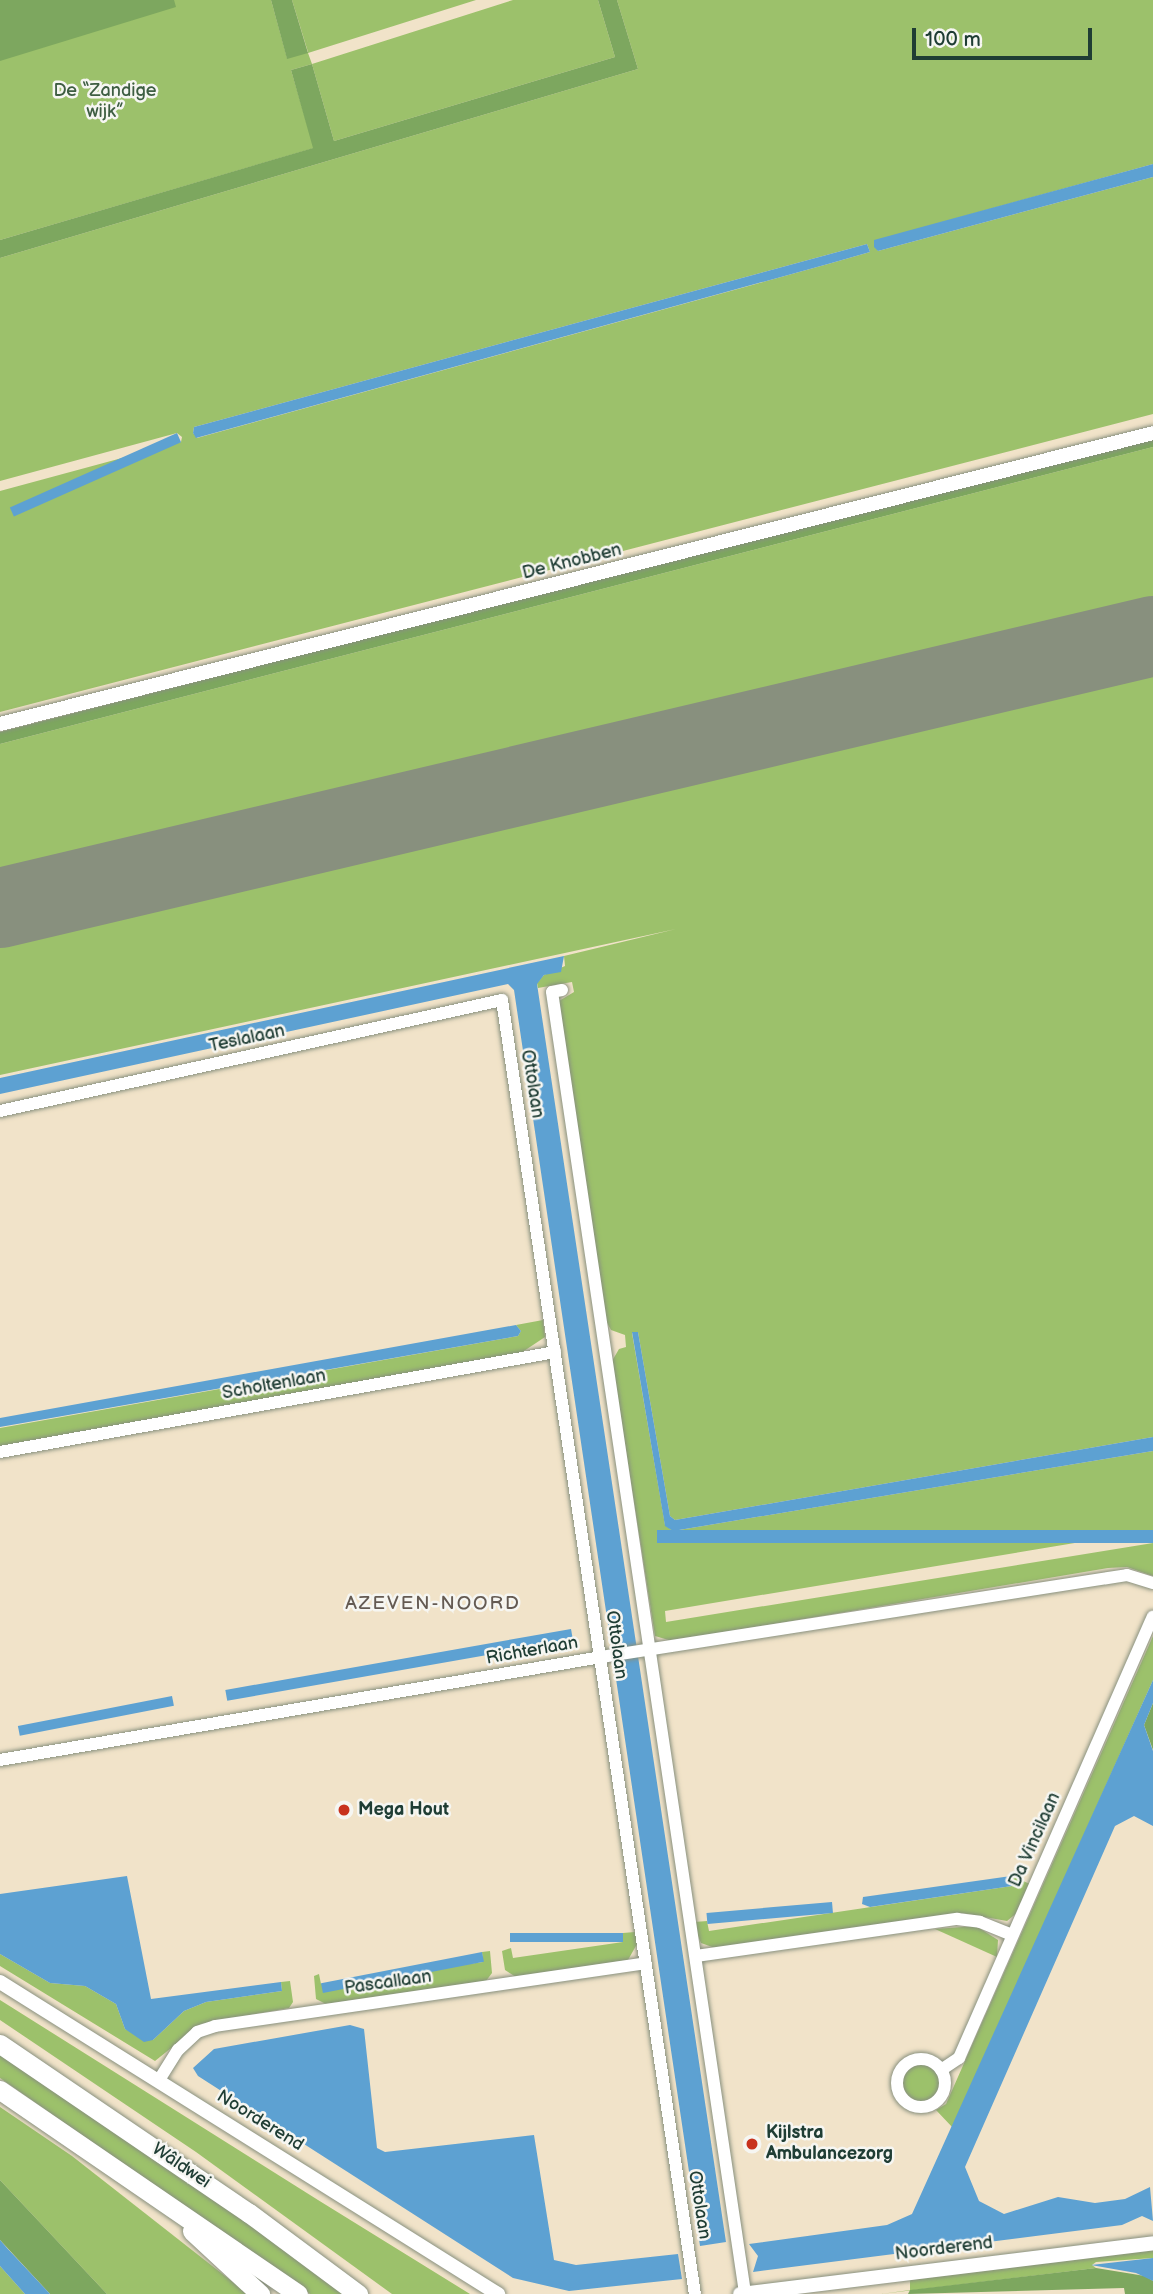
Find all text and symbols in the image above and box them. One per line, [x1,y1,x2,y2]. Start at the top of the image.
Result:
scale bar [915,14,1095,58]
text: 100 m [925,27,981,52]
park label: De “Zandige wijk” [53,81,157,124]
street label: De Knobben [520,539,624,585]
street label: Teslalaan [207,1020,287,1058]
street label: Ottolaan [516,1048,548,1120]
street label: Scholtenlaan [220,1365,328,1405]
district label: AZEVEN-NOORD [347,1593,519,1615]
street label: Ottolaan [601,1609,631,1681]
street label: Richterlaan [484,1632,580,1670]
street label: Da Vincilaan [1004,1789,1066,1891]
place label: Mega Hout [358,1799,449,1821]
marker: Mega Hout [336,1802,352,1818]
street label: Pascallaan [343,1966,433,2000]
street label: Noorderend [213,2086,307,2156]
place label: Kijlstra Ambulancezorg [766,2123,893,2166]
marker: Kijlstra Ambulancezorg [744,2136,760,2152]
street label: Wâldwei [148,2139,214,2193]
street label: Ottolaan [683,2169,715,2241]
street label: Noorderend [894,2232,994,2266]

